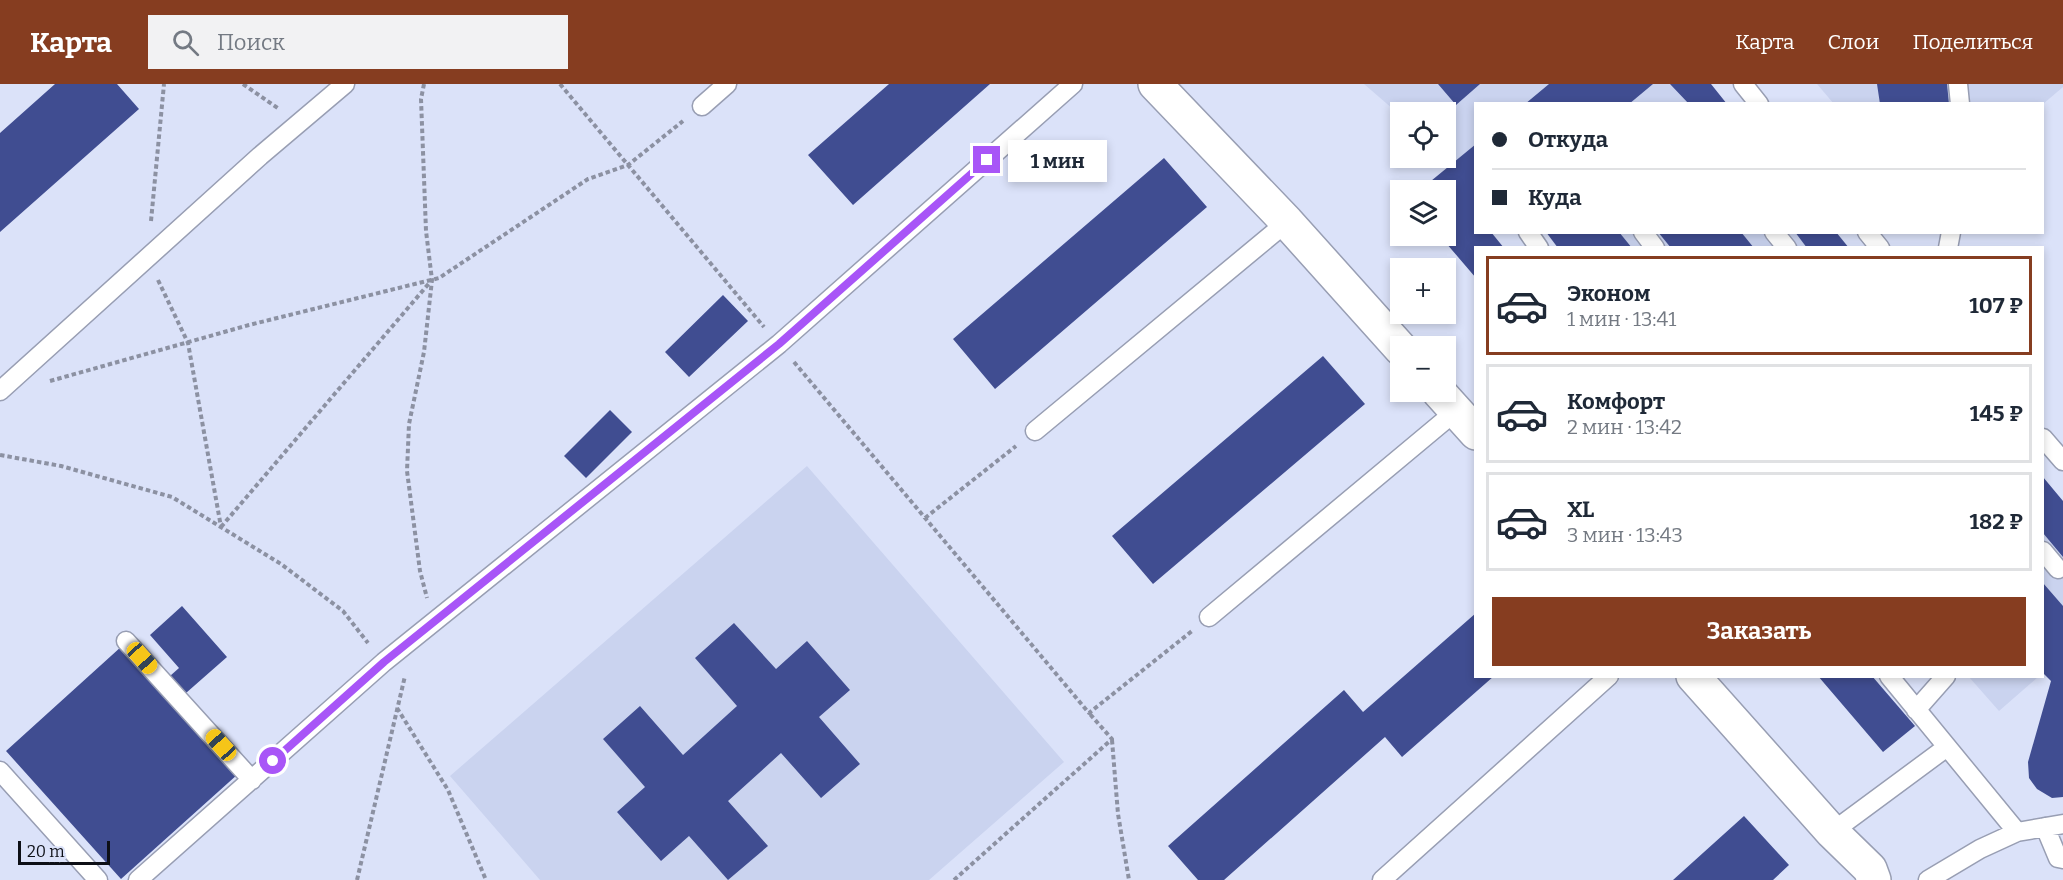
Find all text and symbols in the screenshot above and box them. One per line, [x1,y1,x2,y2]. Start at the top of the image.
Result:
search box [148,15,568,69]
text: Карта [30,26,112,59]
icon: search [169,26,202,59]
text: Поиск [217,29,285,56]
text: Карта [1735,29,1794,55]
text: Слои [1827,29,1879,55]
text: Поделиться [1912,29,2033,55]
map controls [1390,102,1456,402]
button: locate [1390,102,1456,168]
text: Откуда [1528,126,1608,153]
callout: 1 мин [1008,139,1107,181]
route end [973,146,1000,173]
text: 1 мин [1030,149,1085,173]
button: layers [1390,180,1456,246]
text: Куда [1528,184,1582,211]
button: + [1390,258,1456,324]
icon: car [1495,279,1549,333]
text: Эконом [1567,280,1650,307]
text: 107 ₽ [1969,292,2023,319]
text: 1 мин · 13:41 [1567,307,1676,331]
button: − [1390,336,1456,402]
icon: car [1495,387,1549,441]
text: Комфорт [1567,388,1665,415]
text: 145 ₽ [1970,400,2023,427]
text: 2 мин · 13:42 [1567,415,1682,439]
icon: car [1495,495,1549,549]
text: XL [1567,496,1594,523]
text: 182 ₽ [1969,508,2023,535]
text: 3 мин · 13:43 [1567,523,1683,547]
button: Заказать [1492,597,2026,666]
car [123,639,161,677]
car [202,726,240,764]
route start [259,747,286,774]
scale bar [18,838,110,866]
text: 20 m [27,842,64,861]

